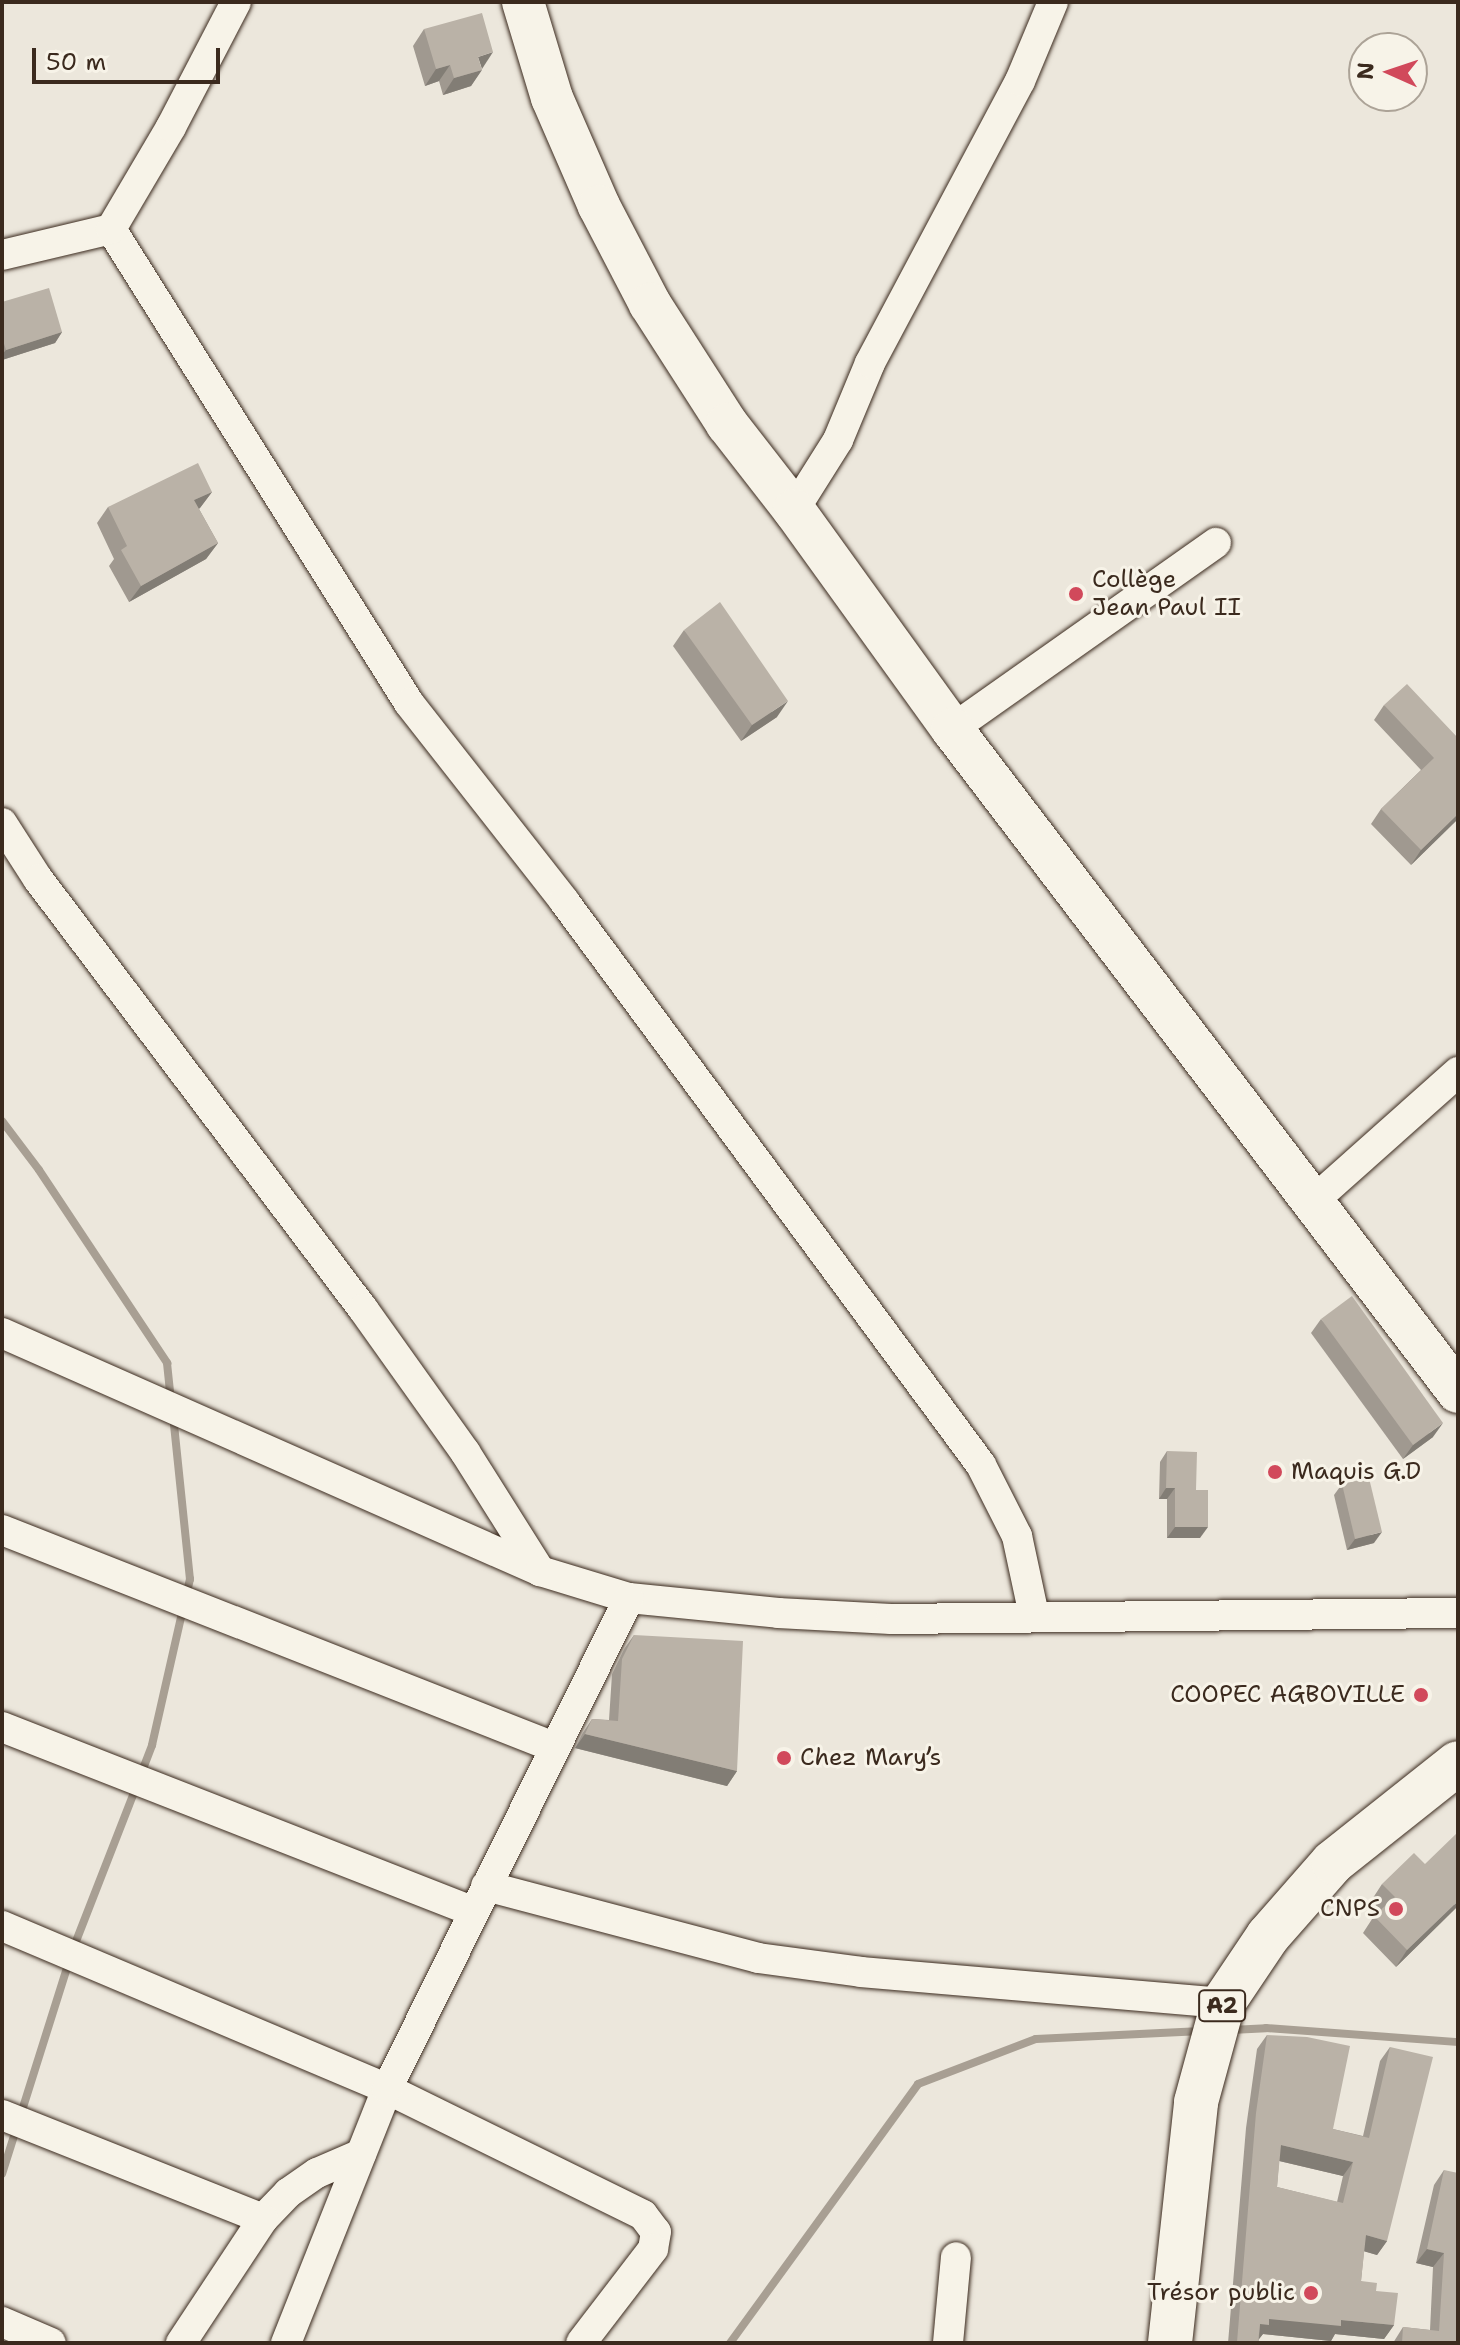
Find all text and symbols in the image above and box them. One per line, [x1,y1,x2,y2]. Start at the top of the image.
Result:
scale bar [36,32,224,82]
north arrow [1348,32,1428,112]
text: 50 m [46,46,106,78]
text: N [1351,61,1380,80]
place label: Collège Jean Paul II [1092,566,1241,622]
marker: Collège Jean Paul II [1067,585,1085,603]
place label: Maquis G.D [1291,1458,1421,1486]
marker: Maquis G.D [1266,1463,1284,1481]
place label: COOPEC AGBOVILLE [1170,1681,1405,1709]
marker: COOPEC AGBOVILLE [1412,1686,1430,1704]
place label: Chez Mary’s [800,1744,941,1772]
marker: Chez Mary’s [775,1749,793,1767]
place label: CNPS [1320,1895,1380,1923]
marker: CNPS [1387,1900,1405,1918]
road number: A2 [1198,1988,1246,2024]
place label: Trésor public [1147,2279,1295,2307]
marker: Trésor public [1302,2284,1320,2302]

